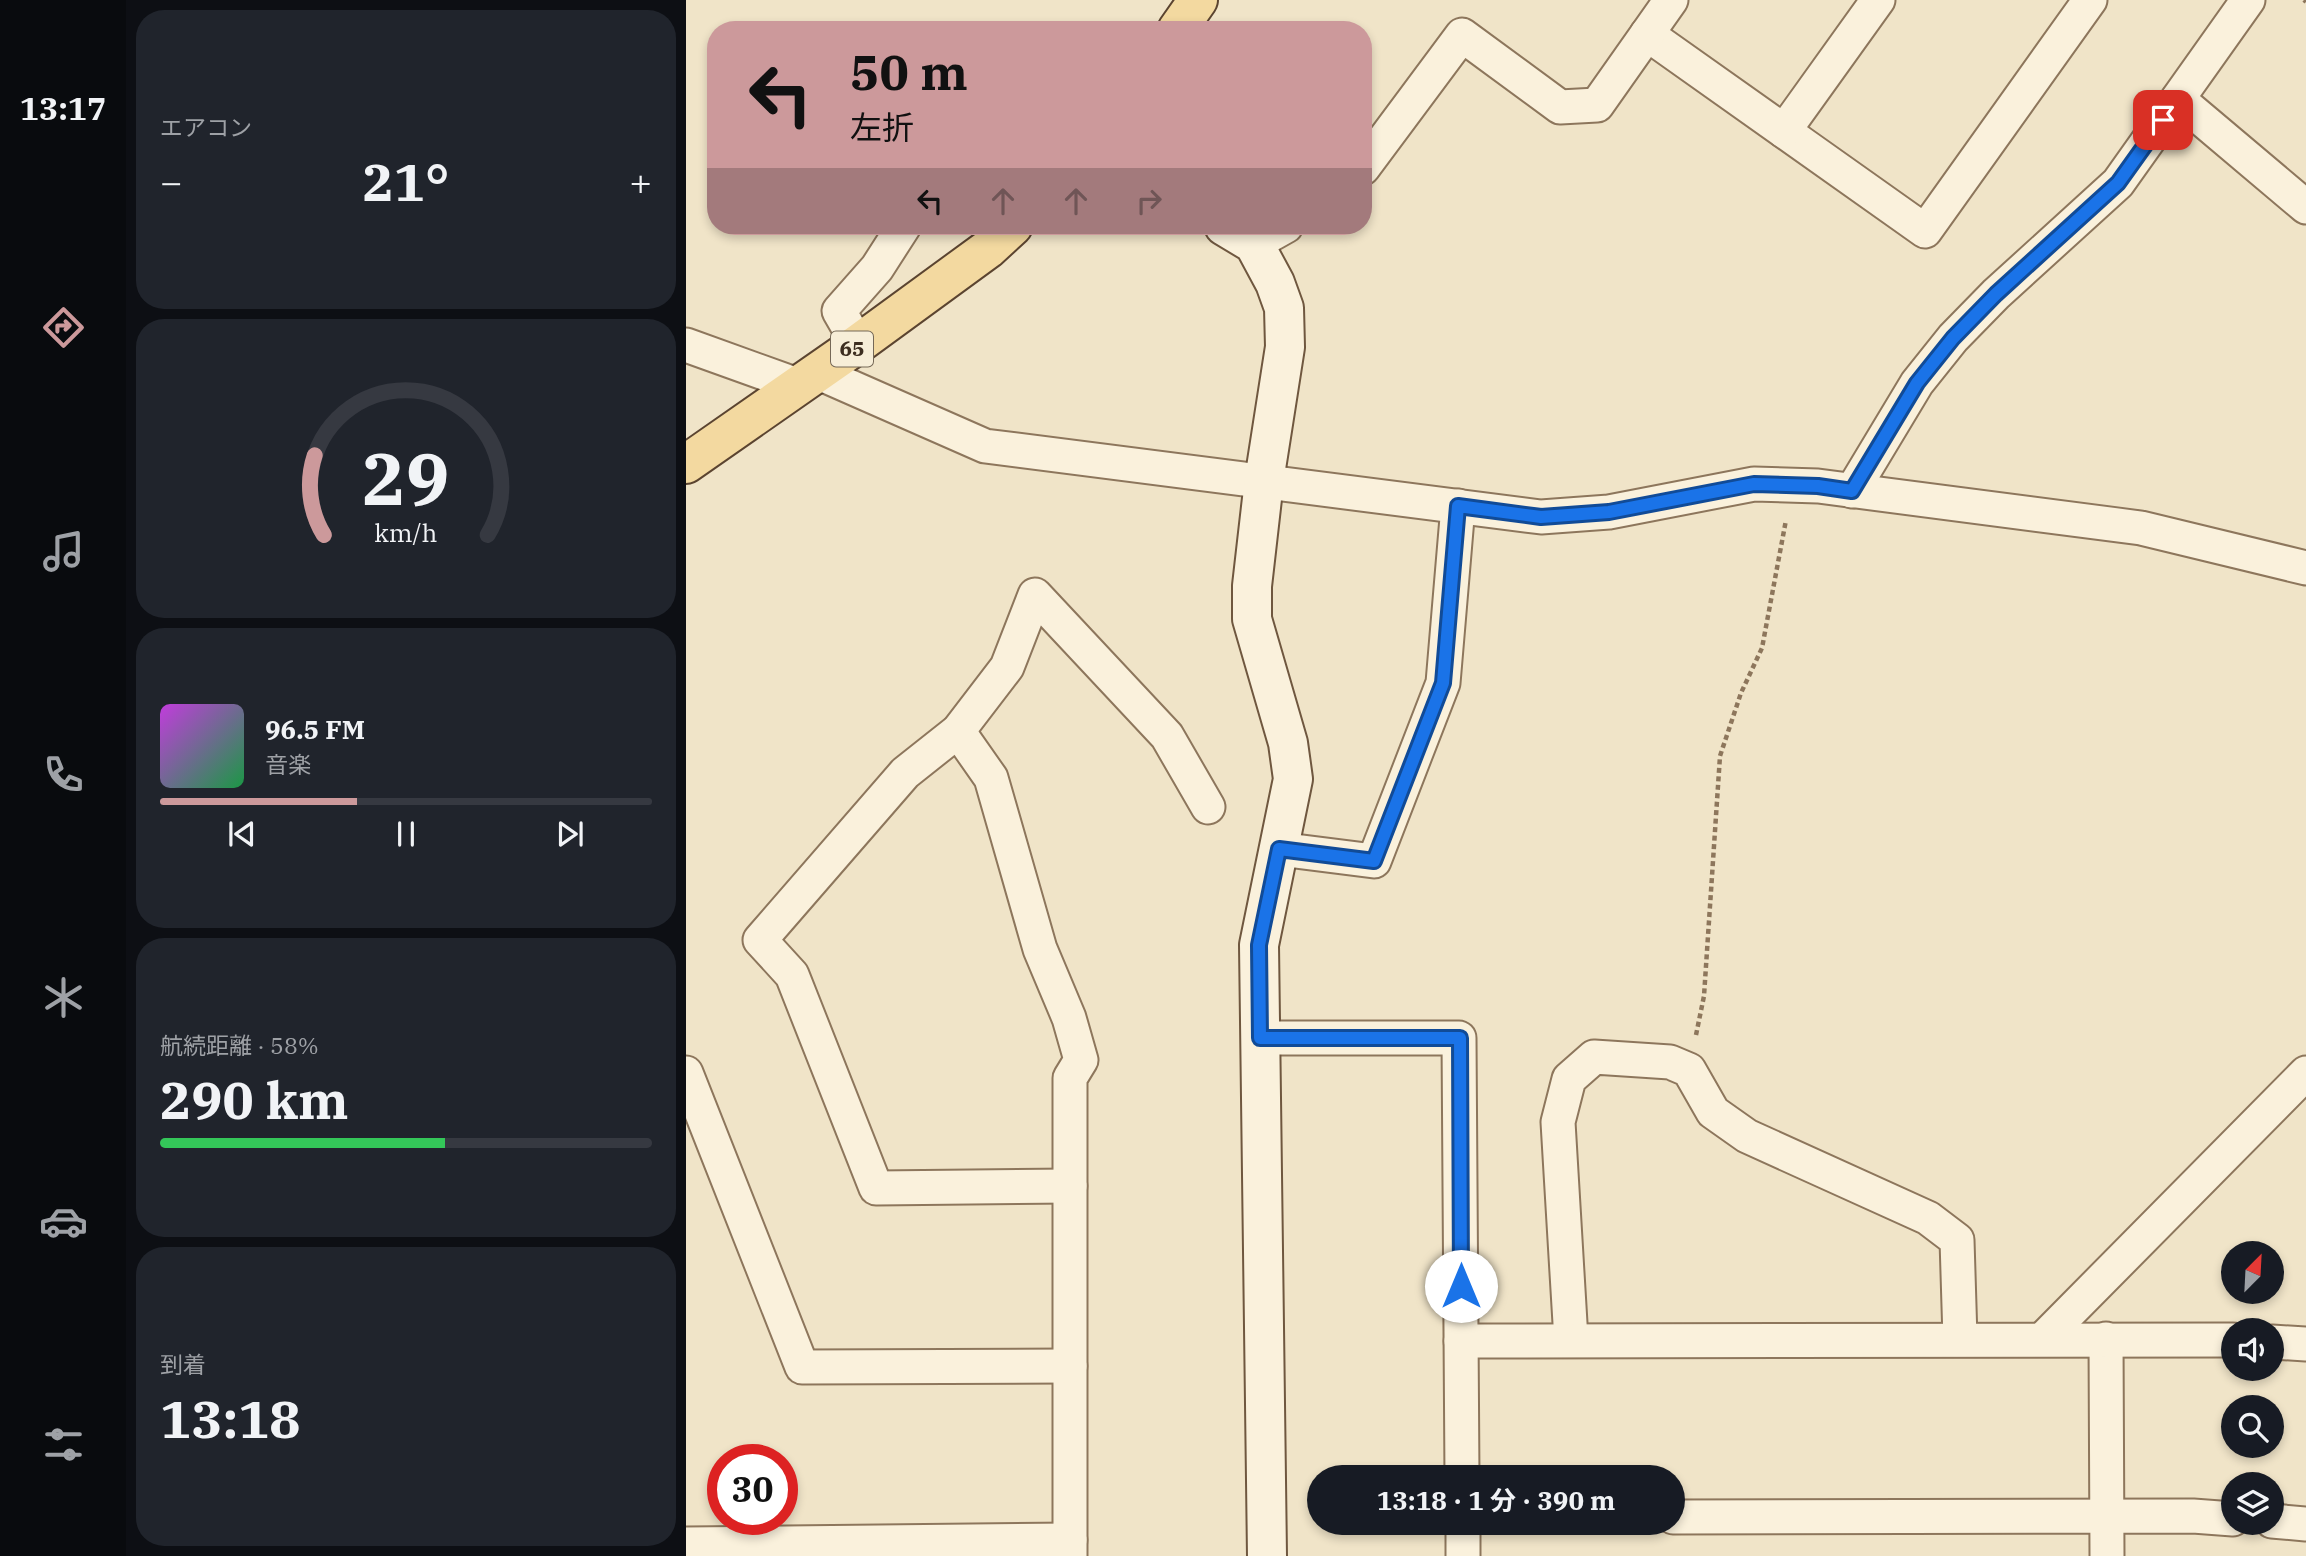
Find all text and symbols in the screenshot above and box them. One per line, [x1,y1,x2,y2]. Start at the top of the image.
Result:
text: 50 m [850,40,968,103]
icon: left [735,49,826,140]
text: 13:17 [20,87,106,129]
pin [2133,90,2193,150]
icon: arrive [2144,101,2182,139]
text: 左折 [850,106,914,148]
text: エアコン [160,112,252,142]
text: 21° [363,148,449,215]
text: − [160,157,183,206]
text: + [629,157,652,206]
icon: left [911,182,949,220]
icon: ahead [984,182,1022,220]
icon: ahead [1057,182,1095,220]
icon: right [1130,182,1168,220]
icon: directions [39,303,88,352]
road number: 65 [831,332,873,366]
text: 29 [362,430,450,525]
text: km/h [374,516,438,549]
icon: music [39,527,88,576]
text: 96.5 FM [265,712,365,746]
text: 音楽 [265,749,311,779]
icon: phone [39,750,88,799]
icon: previous [223,815,261,853]
icon: pause [387,815,425,853]
icon: next [551,815,589,853]
icon: climate [39,973,88,1022]
text: 航続距離 · 58% [160,1030,319,1060]
text: 290 km [160,1066,349,1133]
icon: car [39,1197,88,1246]
north arrow [2221,1241,2284,1304]
map controls [2221,1241,2284,1535]
position arrow [1424,1249,1498,1323]
button: sound [2221,1318,2284,1381]
text: 到着 [160,1349,206,1379]
text: 13:18 [160,1385,301,1452]
button: search [2221,1395,2284,1458]
icon: filters [39,1420,88,1469]
speed limit sign: 30 [707,1444,798,1535]
button: layers [2221,1472,2284,1535]
text: 13:18 · 1 分 · 390 m [1377,1483,1615,1517]

